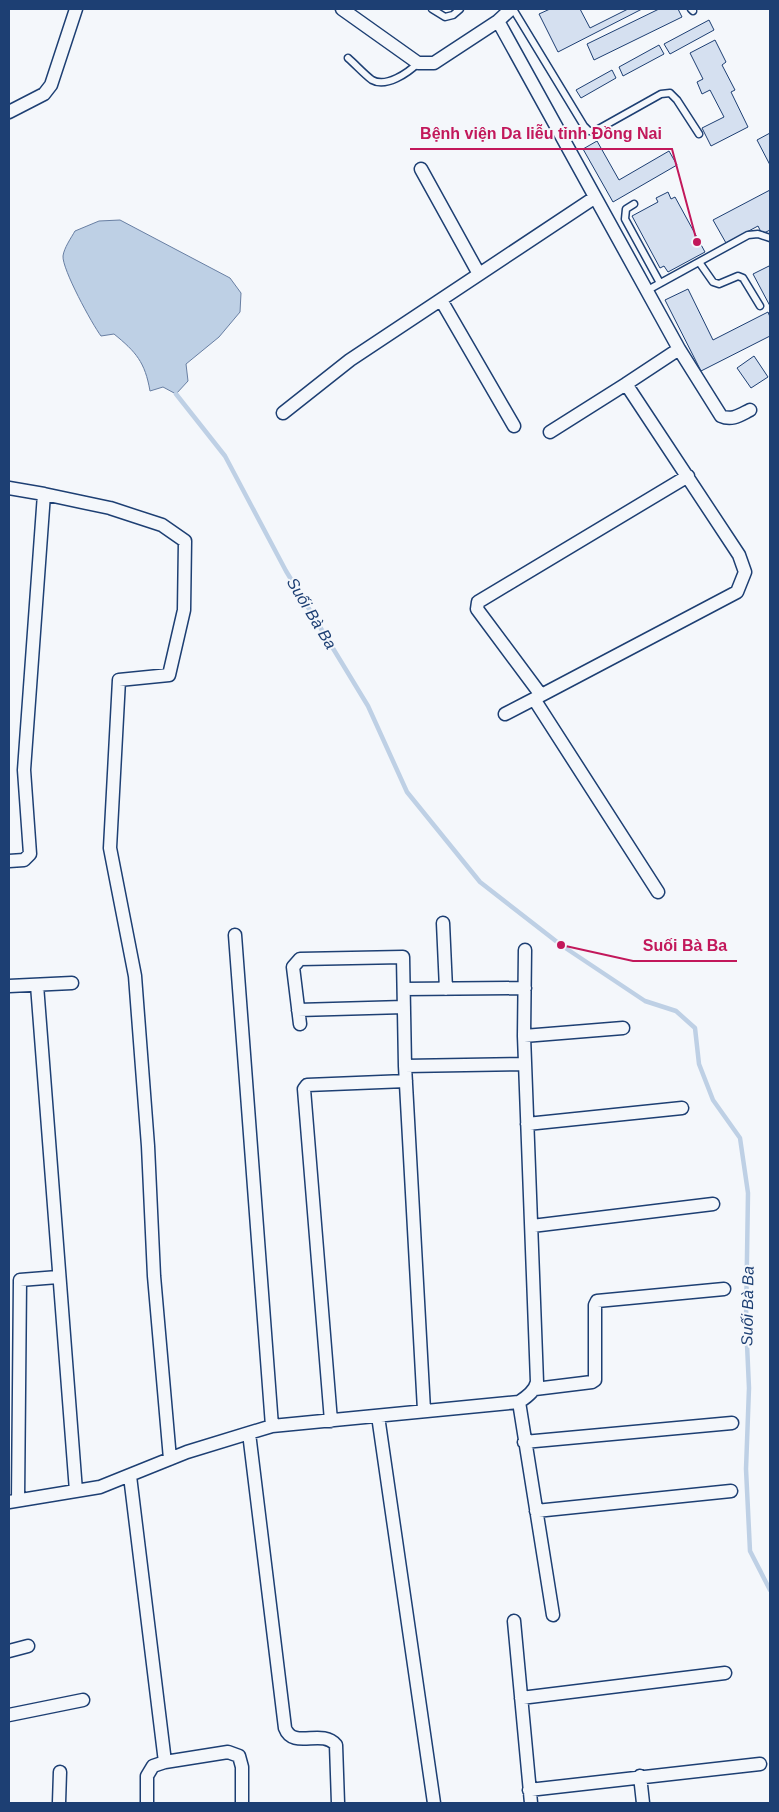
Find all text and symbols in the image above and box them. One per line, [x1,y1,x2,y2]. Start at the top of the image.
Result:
callout: Bệnh viện Da liễu tỉnh Đồng Nai [410,118,672,149]
text: Bệnh viện Da liễu tỉnh Đồng Nai [420,124,662,142]
water label: Suối Bà Ba [284,575,340,652]
callout: Suối Bà Ba [633,930,737,961]
text: Suối Bà Ba [643,937,727,954]
water label: Suối Bà Ba [738,1266,757,1346]

